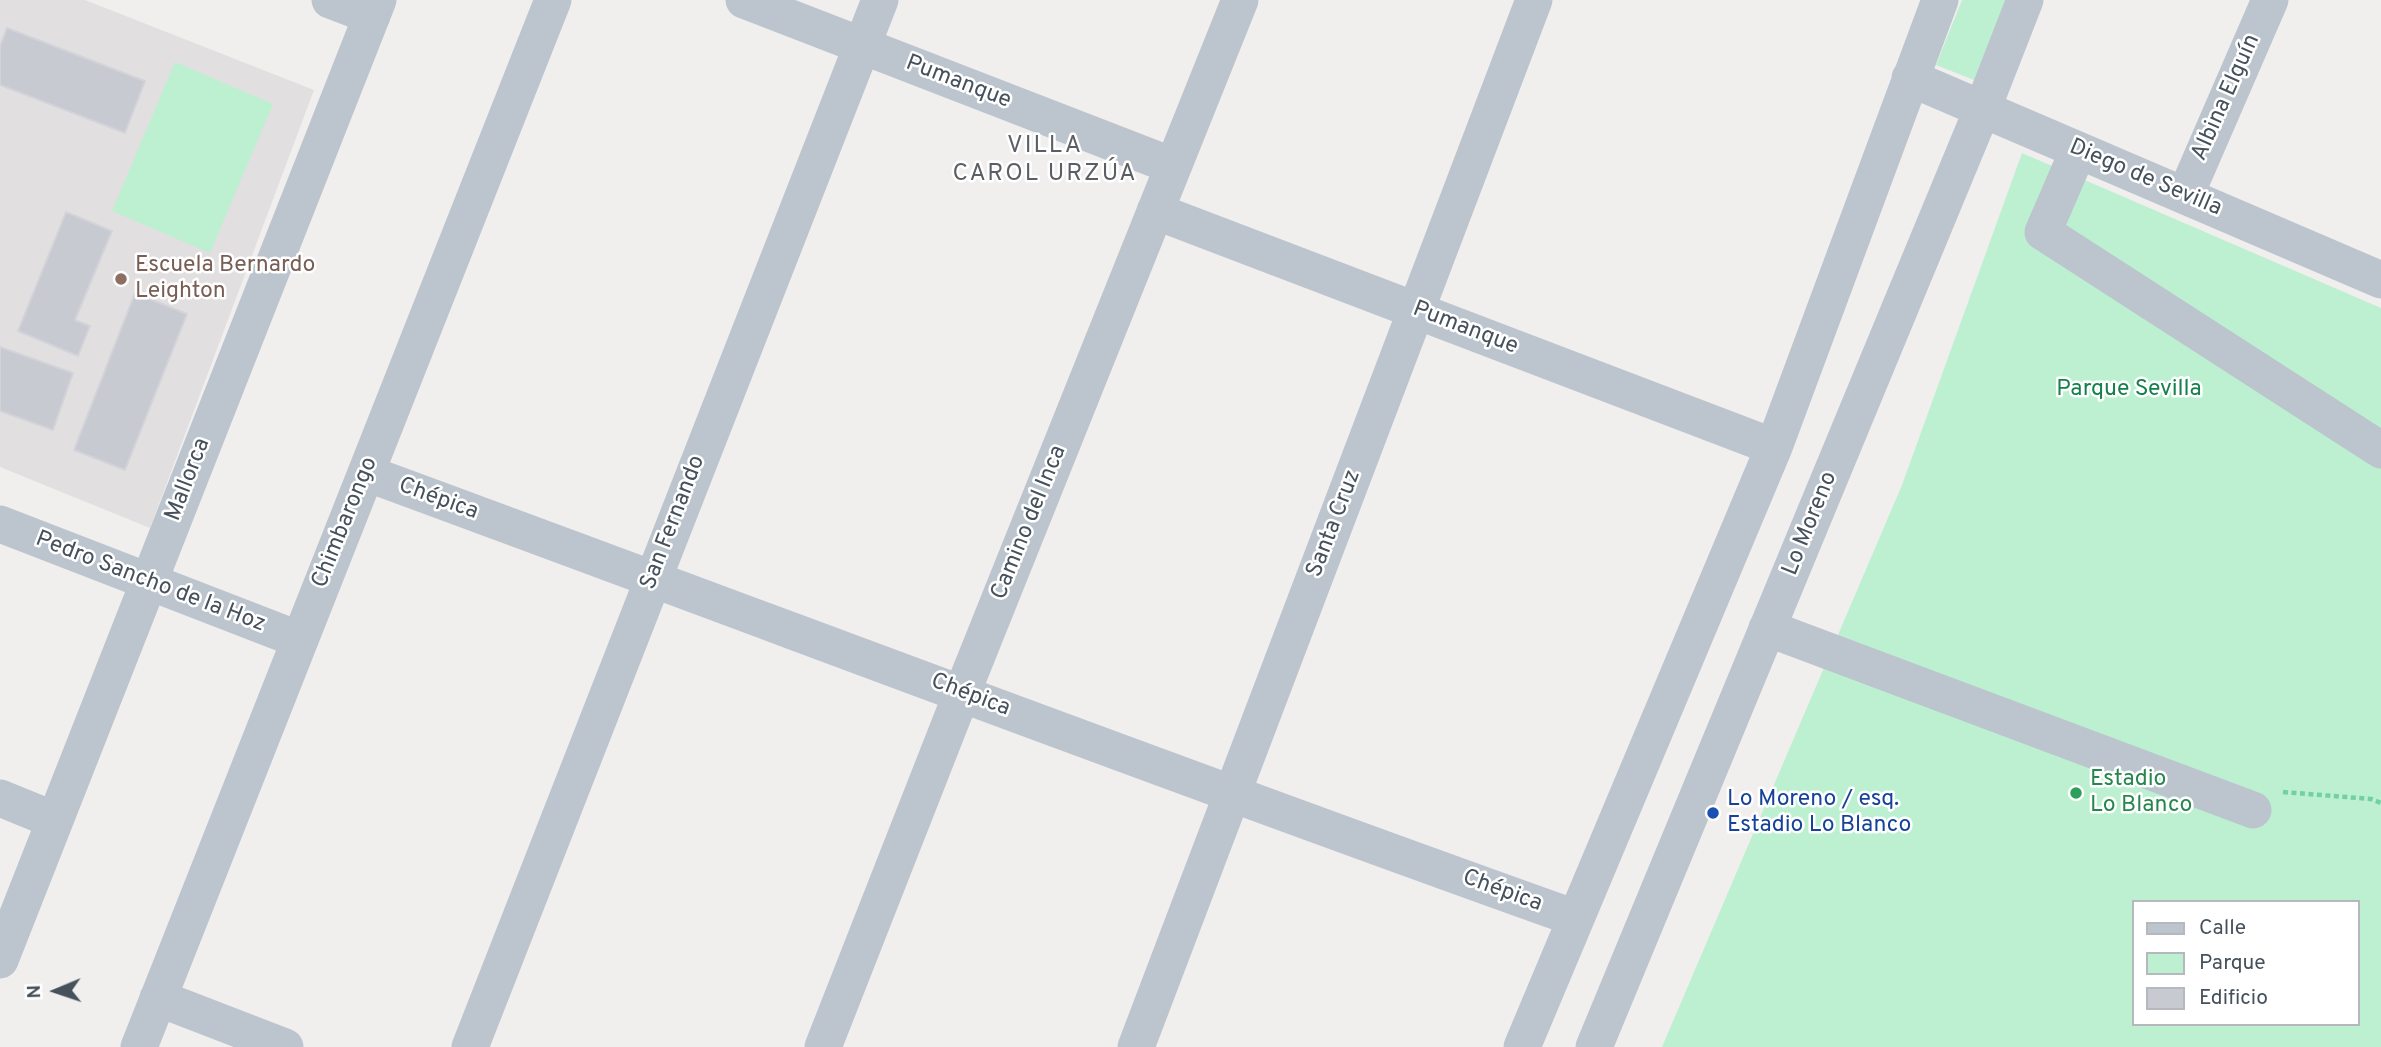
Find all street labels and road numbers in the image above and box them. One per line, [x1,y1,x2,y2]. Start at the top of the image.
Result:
street label: Albina Elguín [2187,31,2267,165]
street label: Pumanque [901,50,1015,116]
street label: Diego de Sevilla [2065,134,2225,224]
street label: Pumanque [1408,296,1522,362]
street label: Mallorca [161,435,217,525]
street label: Camino del Inca [986,442,1074,604]
street label: San Fernando [636,452,712,594]
street label: Chimbarongo [307,453,385,593]
street label: Santa Cruz [1302,466,1368,582]
street label: Lo Moreno [1778,468,1844,580]
street label: Chépica [394,473,482,527]
street label: Pedro Sancho de la Hoz [31,526,269,640]
street label: Chépica [926,668,1014,724]
street label: Chépica [1458,865,1546,919]

